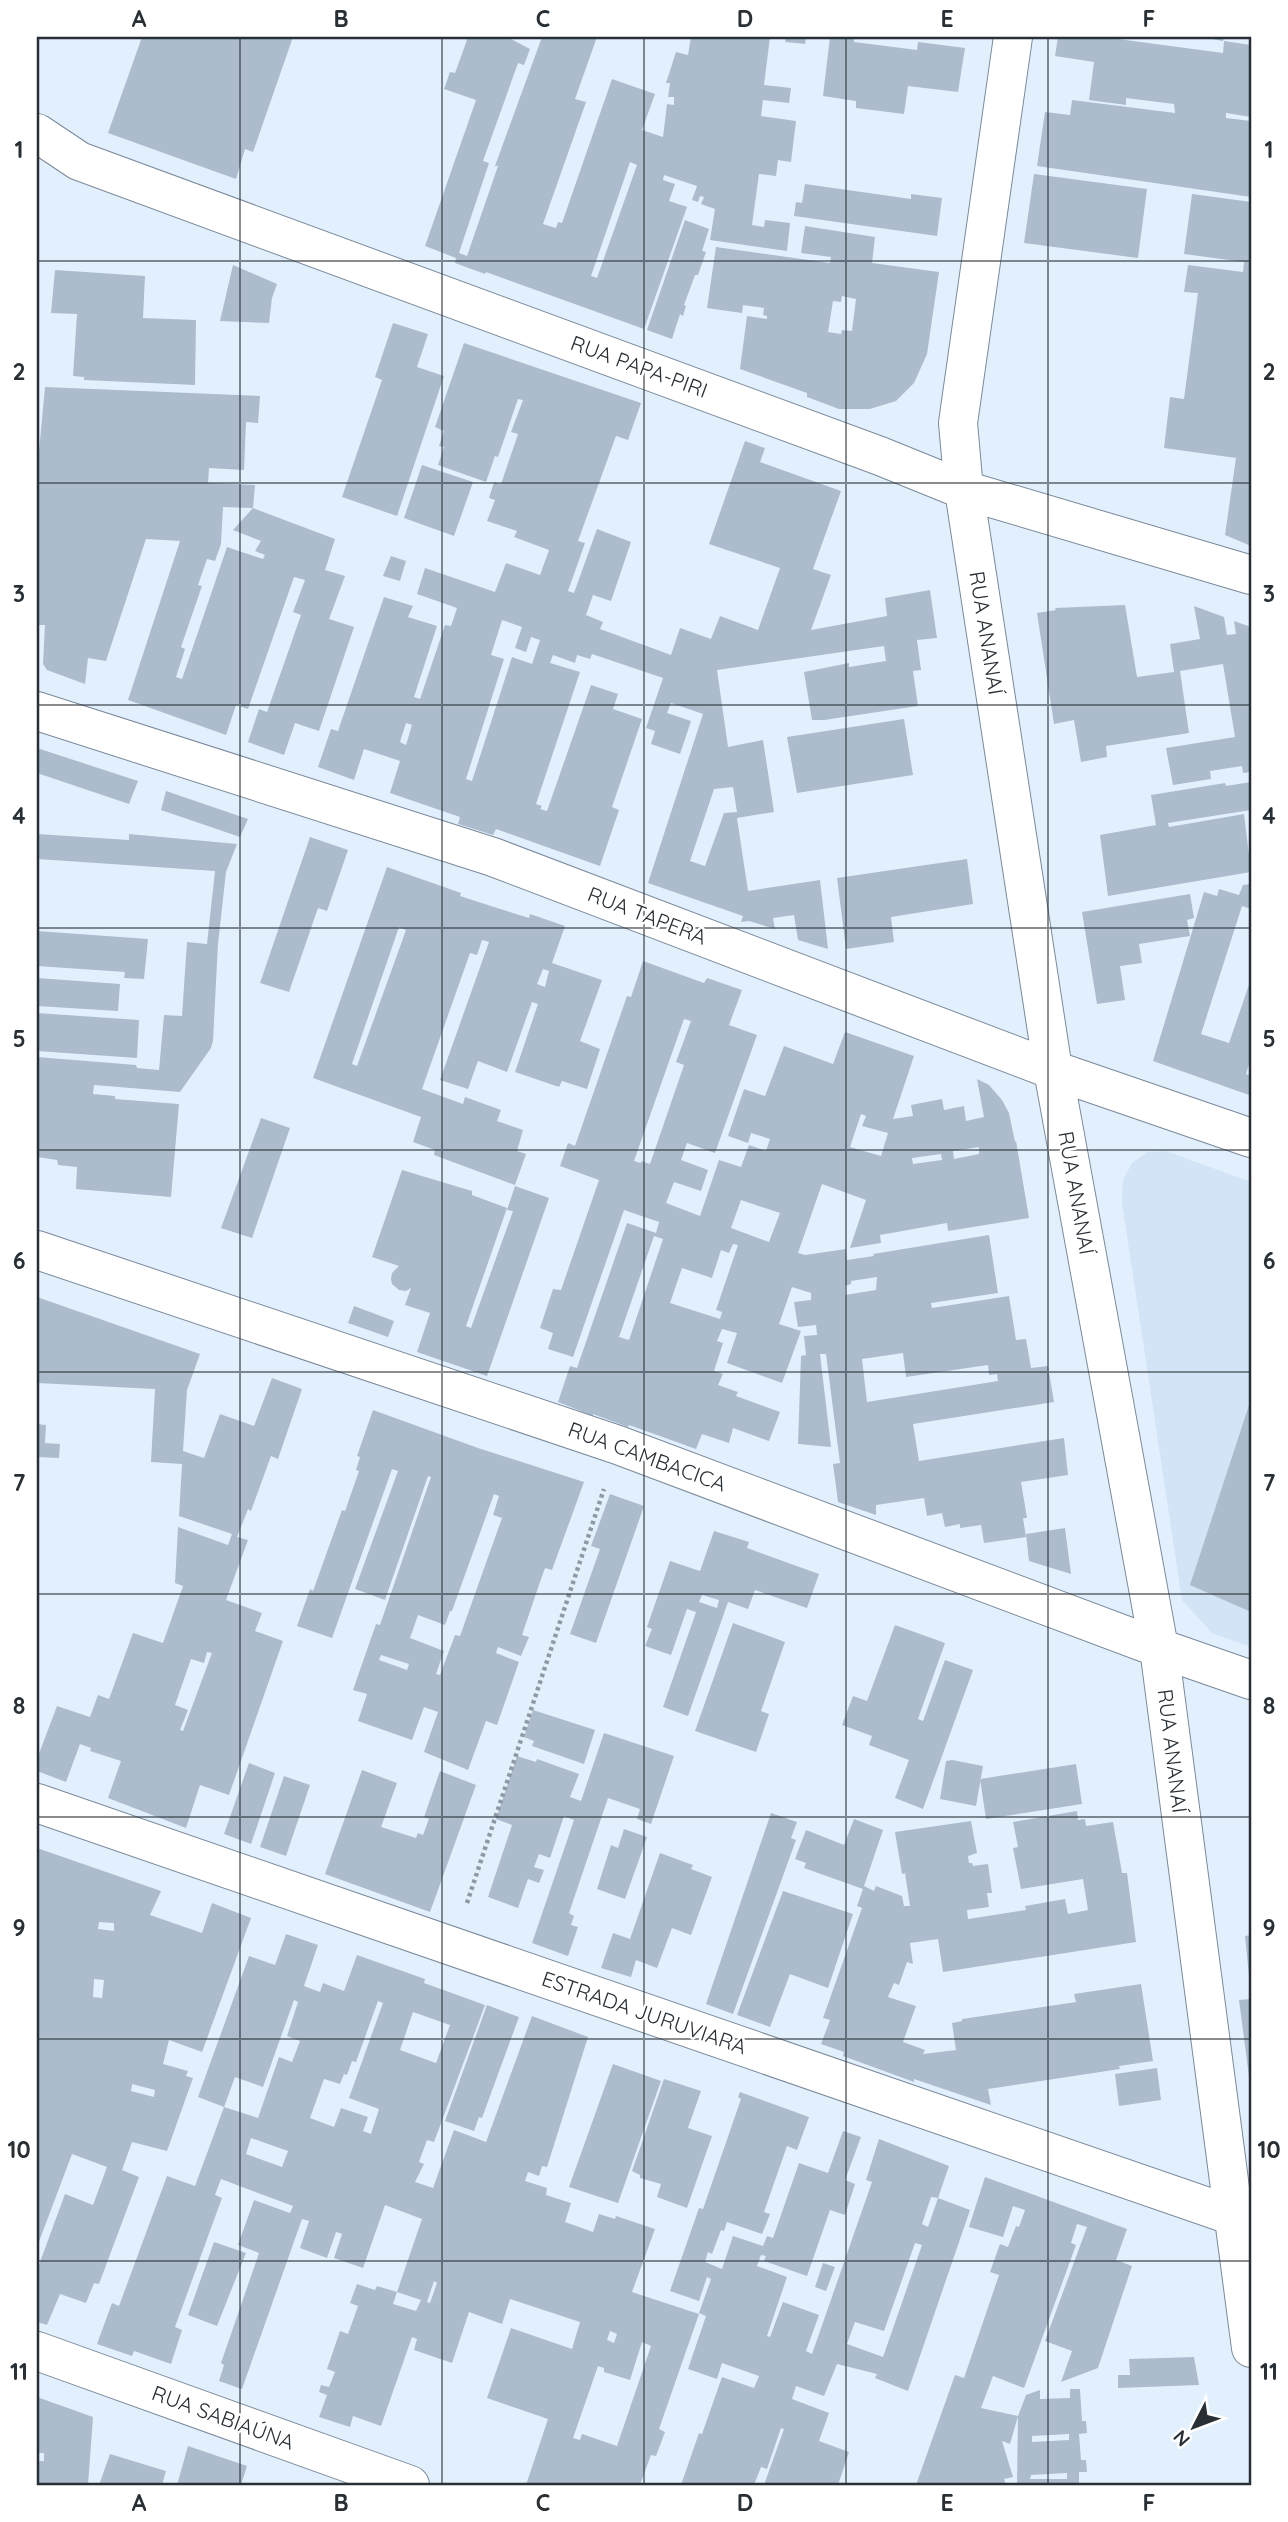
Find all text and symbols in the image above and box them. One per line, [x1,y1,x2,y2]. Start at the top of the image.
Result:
text: A [132,4,147,33]
text: B [333,4,349,33]
text: C [536,4,550,33]
text: D [737,4,753,33]
text: E [940,4,954,33]
text: F [1143,4,1155,33]
text: 1 [15,135,23,164]
text: 1 [1265,135,1273,164]
street label: RUA PAPA-PIRI [567,329,711,403]
text: 2 [12,357,26,386]
text: 2 [1262,357,1276,386]
street label: RUA ANANAÍ [964,569,1010,697]
text: 3 [13,579,25,608]
text: 3 [1263,579,1275,608]
text: 4 [12,801,26,830]
text: 4 [1262,801,1276,830]
street label: RUA TAPERA [584,880,711,950]
text: 5 [12,1024,26,1053]
text: 5 [1262,1024,1276,1053]
street label: RUA ANANAÍ [1053,1129,1101,1257]
text: 6 [13,1246,25,1275]
text: 6 [1263,1246,1275,1275]
street label: RUA CAMBACICA [565,1415,730,1497]
text: 7 [13,1468,26,1497]
text: 7 [1263,1468,1276,1497]
street label: RUA ANANAÍ [1152,1687,1194,1815]
text: 8 [13,1691,25,1720]
text: 8 [1263,1691,1275,1720]
text: 9 [12,1913,26,1942]
text: 9 [1262,1913,1276,1942]
street label: ESTRADA JURUVIARA [539,1965,750,2059]
text: 10 [7,2135,31,2164]
text: 10 [1257,2135,1281,2164]
text: 11 [10,2357,28,2386]
text: 11 [1260,2357,1278,2386]
street label: RUA SABIAÚNA [149,2379,298,2455]
north arrow [1158,2392,1228,2462]
text: N [1168,2425,1195,2452]
text: A [132,2488,147,2517]
text: B [333,2488,349,2517]
text: C [536,2488,550,2517]
text: D [737,2488,753,2517]
text: E [940,2488,954,2517]
text: F [1143,2488,1155,2517]

